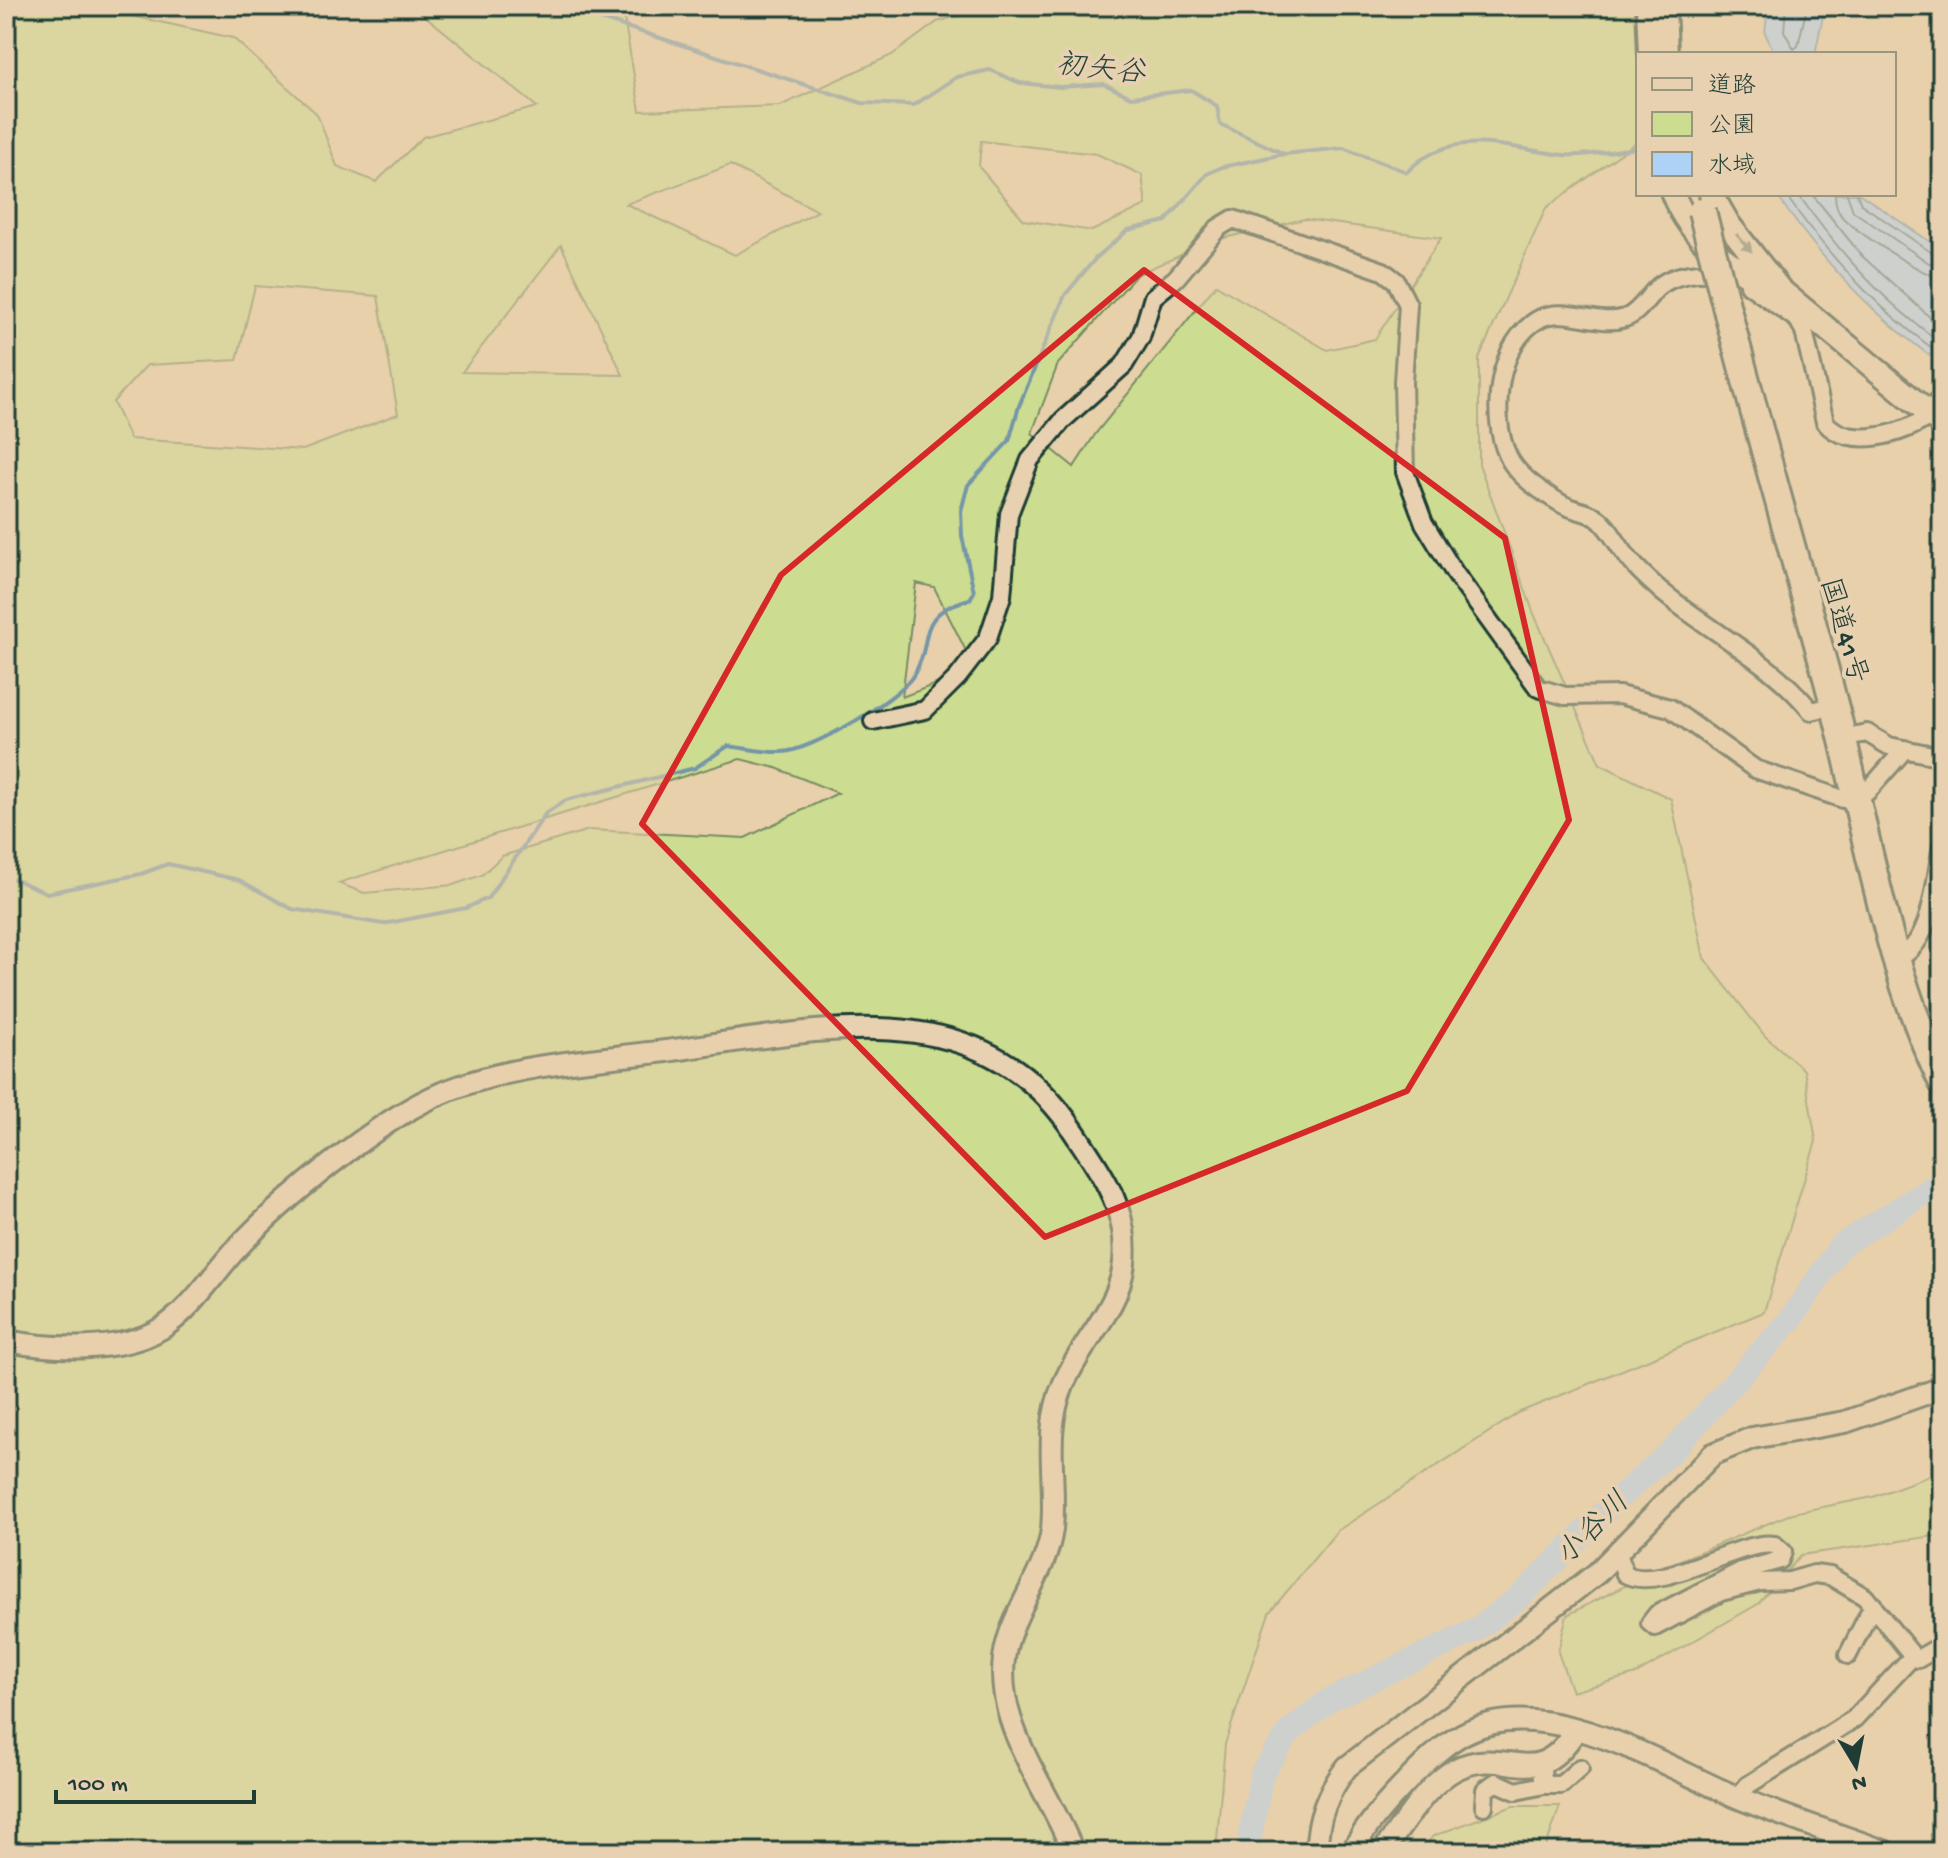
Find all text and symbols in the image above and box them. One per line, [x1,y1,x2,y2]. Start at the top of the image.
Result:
water label: 初矢谷 [1054,48,1148,94]
legend [1636,52,1896,196]
text: 道路 [1708,72,1756,102]
text: 公園 [1708,113,1756,142]
text: 水域 [1708,152,1756,182]
one-way arrow [1735,232,1752,252]
street label: 国道41号 [1811,574,1873,688]
water label: 小谷川 [1549,1485,1638,1574]
north arrow [1816,1726,1896,1806]
scale bar [56,1754,254,1804]
text: N [1849,1768,1868,1796]
text: 100 m [67,1771,128,1800]

